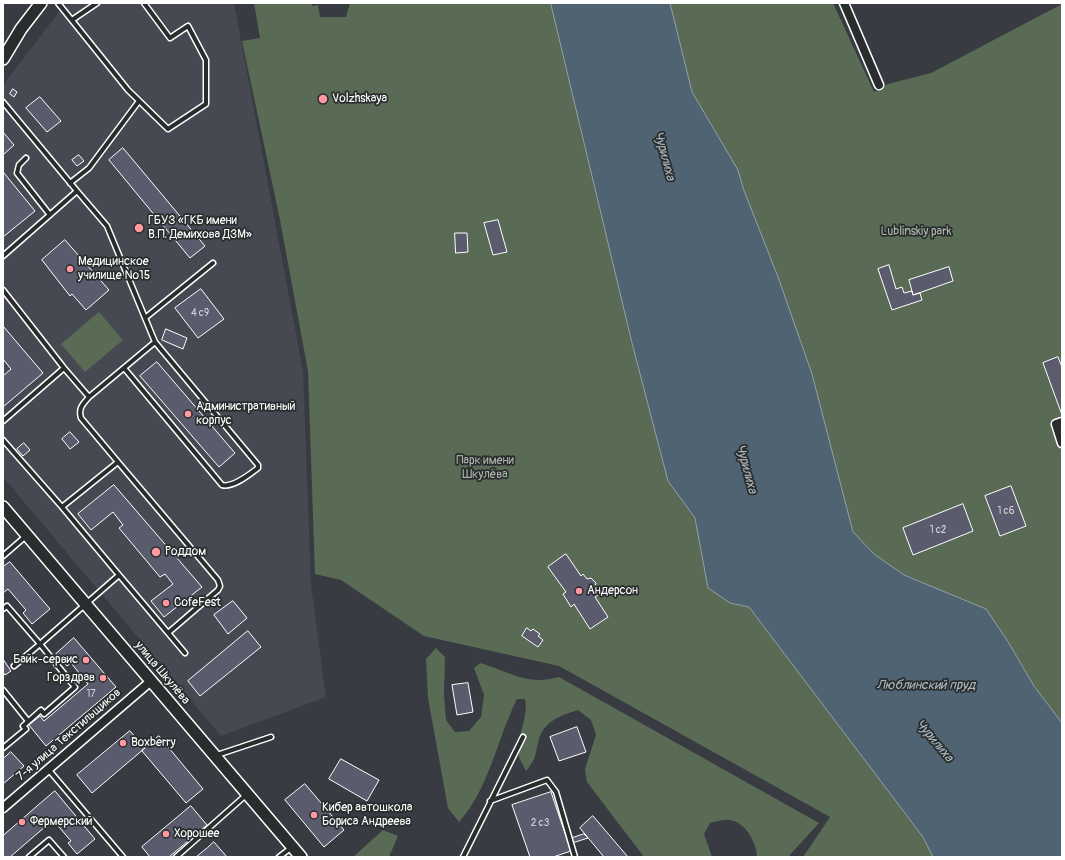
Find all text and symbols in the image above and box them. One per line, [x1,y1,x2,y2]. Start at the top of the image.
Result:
place label: Volzhskaya [332,92,387,106]
marker: Volzhskaya [317,93,329,105]
water label: Чурилиха [650,130,678,182]
place label: ГБУЗ «ГКБ имени В.П. Демихова ДЗМ» [148,214,252,242]
marker: ГБУЗ «ГКБ имени В.П. Демихова ДЗМ» [133,222,145,234]
park label: Lublinskiy park [881,225,951,239]
place label: Медицинское училище №15 [78,255,150,283]
marker: Медицинское училище №15 [65,264,75,274]
house number: 4 с9 [191,307,209,319]
place label: Административный корпус [196,400,295,428]
marker: Административный корпус [183,409,193,419]
water label: Чурилиха [732,443,760,495]
park label: Парк имени Шкулёва [456,454,514,482]
house number: 1 с6 [998,505,1014,517]
house number: 1 с2 [930,524,946,536]
place label: Роддом [165,545,206,559]
marker: Роддом [150,546,162,558]
place label: Андерсон [587,584,638,598]
marker: Андерсон [574,586,584,596]
place label: CofeFest [174,596,221,610]
marker: CofeFest [161,598,171,608]
street label: улица Шкулёва [131,639,193,707]
place label: Байк-сервис [13,653,78,667]
marker: Байк-сервис [81,655,91,665]
place label: Горздрав [47,671,95,685]
marker: Горздрав [98,673,108,683]
water label: Люблинский пруд [877,678,975,694]
street label: 7-я улица Текстильщиков [14,686,124,784]
house number: 17 [86,688,96,700]
water label: Чурилиха [912,717,956,765]
place label: Boxberry [131,736,176,750]
marker: Boxberry [118,738,128,748]
place label: Кибер автошкола Бориса Андреева [322,801,412,829]
marker: Кибер автошкола Бориса Андреева [309,810,319,820]
place label: Фермерский [30,815,92,829]
marker: Фермерский [17,817,27,827]
house number: 2 с3 [531,817,549,829]
place label: Хорошее [174,827,219,841]
marker: Хорошее [161,829,171,839]

